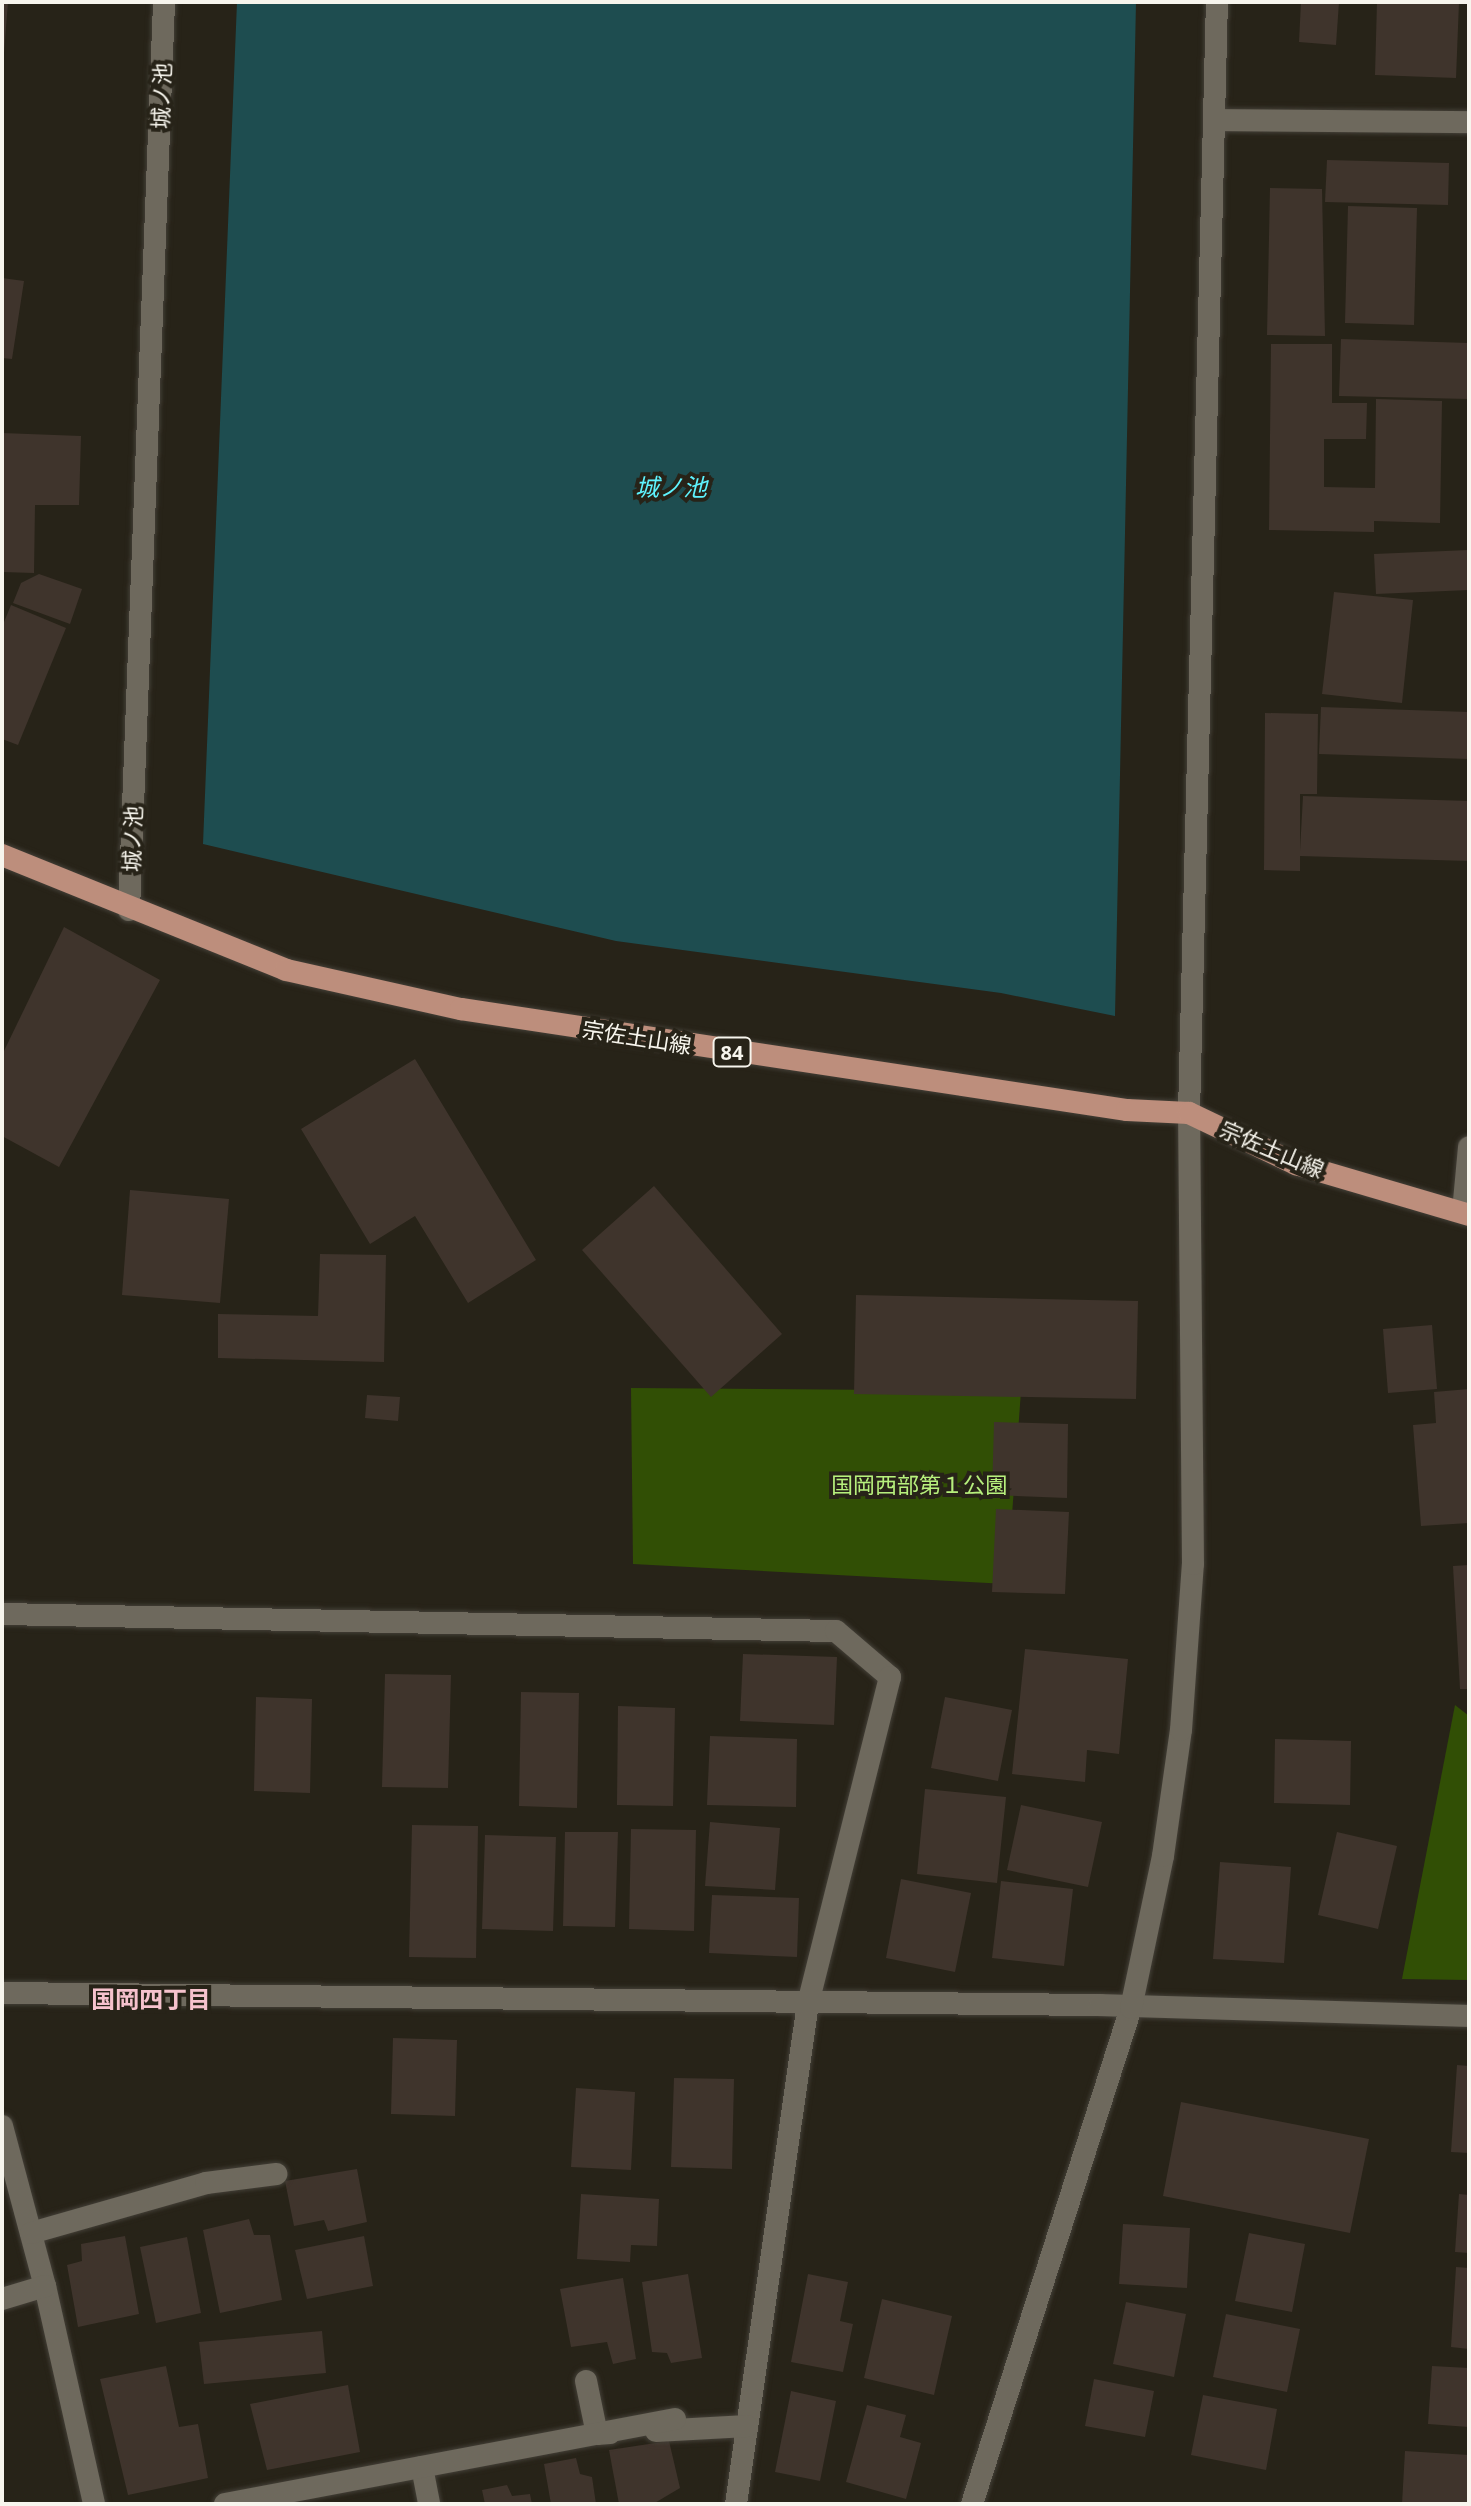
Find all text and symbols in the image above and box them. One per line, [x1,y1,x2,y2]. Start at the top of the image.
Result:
street label: 城ノ池 [147,63,175,129]
water label: 城ノ池 [635,473,707,501]
street label: 城ノ池 [118,806,146,872]
street label: 宗佐土山線 [581,1015,693,1059]
road number: 84 [712,1036,752,1068]
street label: 宗佐土山線 [1216,1115,1328,1183]
park label: 国岡西部第１公園 [831,1472,1007,1498]
district label: 国岡四丁目 [91,1985,211,2013]

